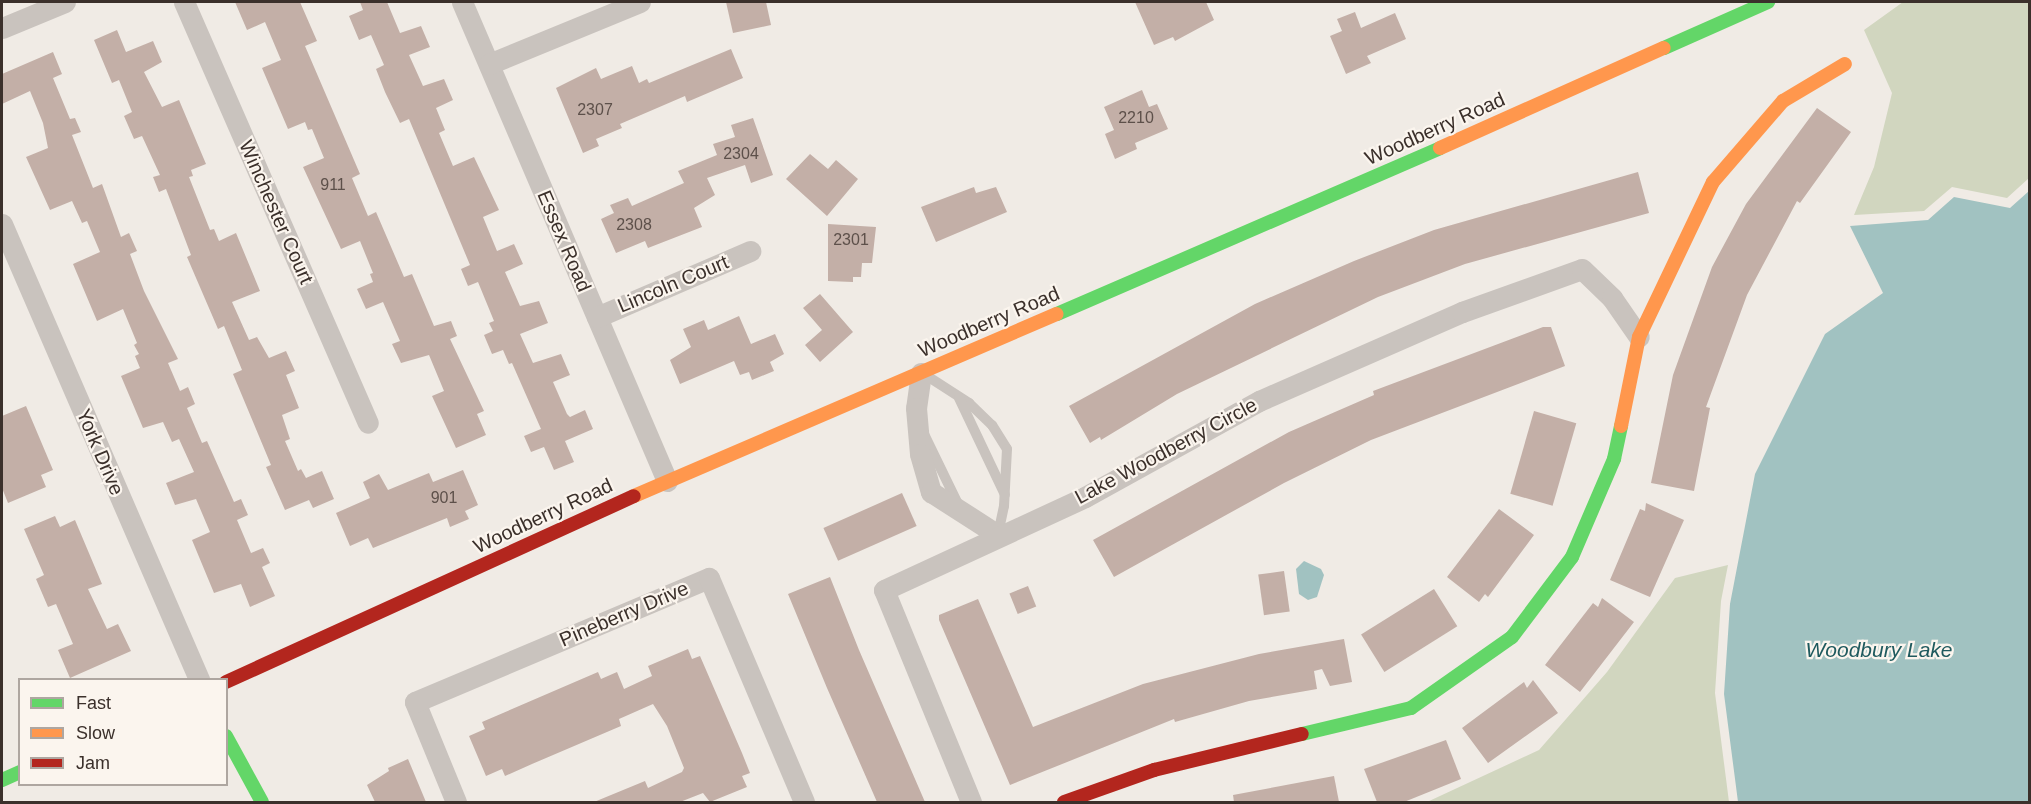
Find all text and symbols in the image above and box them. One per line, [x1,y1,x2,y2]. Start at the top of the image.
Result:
street label: Woodberry Road [1361,87,1509,171]
house number: 2307 [577,100,613,120]
house number: 2210 [1118,108,1154,128]
street label: Winchester Court [234,137,318,287]
house number: 2304 [723,144,759,164]
house number: 911 [320,175,346,195]
street label: Essex Road [532,187,596,295]
house number: 2308 [616,215,652,235]
house number: 2301 [833,230,869,250]
street label: Lincoln Court [614,250,732,318]
street label: Woodberry Road [915,281,1063,363]
street label: Lake Woodberry Circle [1071,393,1261,509]
street label: York Drive [71,405,129,499]
street label: Woodberry Road [470,473,616,559]
house number: 901 [431,488,457,508]
street label: Pineberry Drive [556,576,692,652]
water label: Woodbury Lake [1805,637,1953,663]
legend [18,678,228,786]
text: Fast [76,693,111,713]
text: Slow [76,723,115,743]
text: Jam [76,753,110,773]

